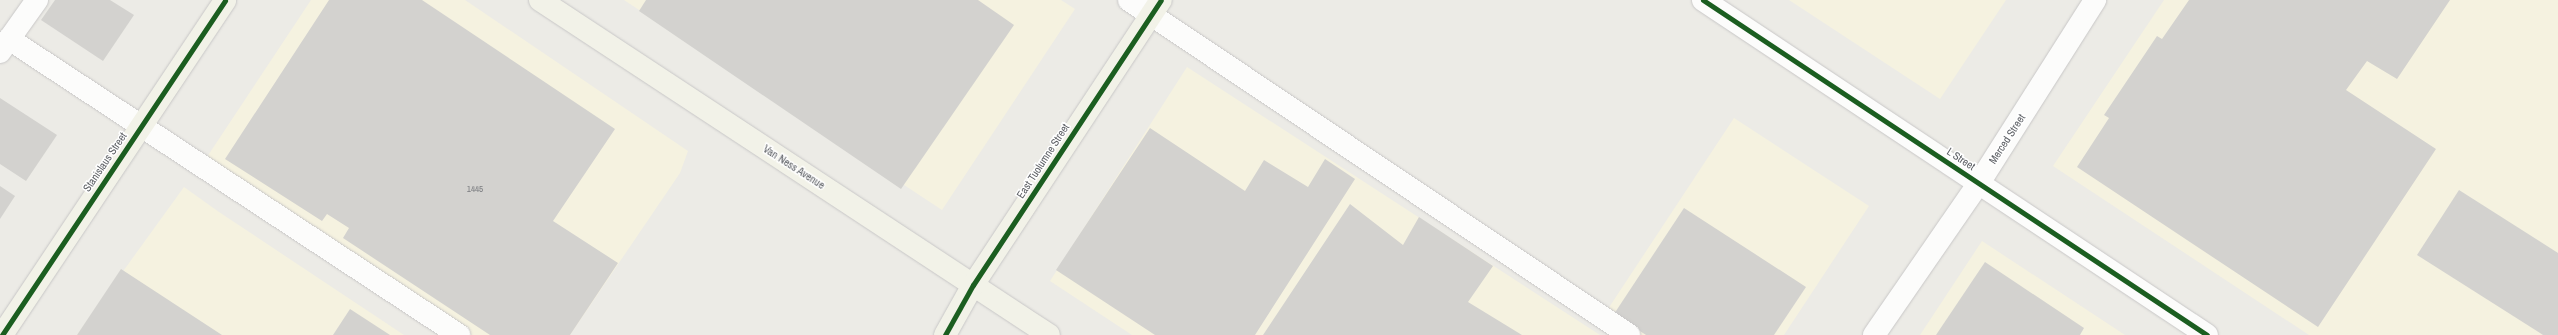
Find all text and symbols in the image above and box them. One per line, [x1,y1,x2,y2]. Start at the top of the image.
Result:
street label: Merced Street [1986,112,2028,166]
street label: East Tuolumne Street [1014,121,1072,201]
street label: Stanislaus Street [80,130,130,194]
street label: Van Ness Avenue [760,142,828,192]
street label: L Street [1944,145,1978,173]
house number: 1445 [467,184,483,194]

